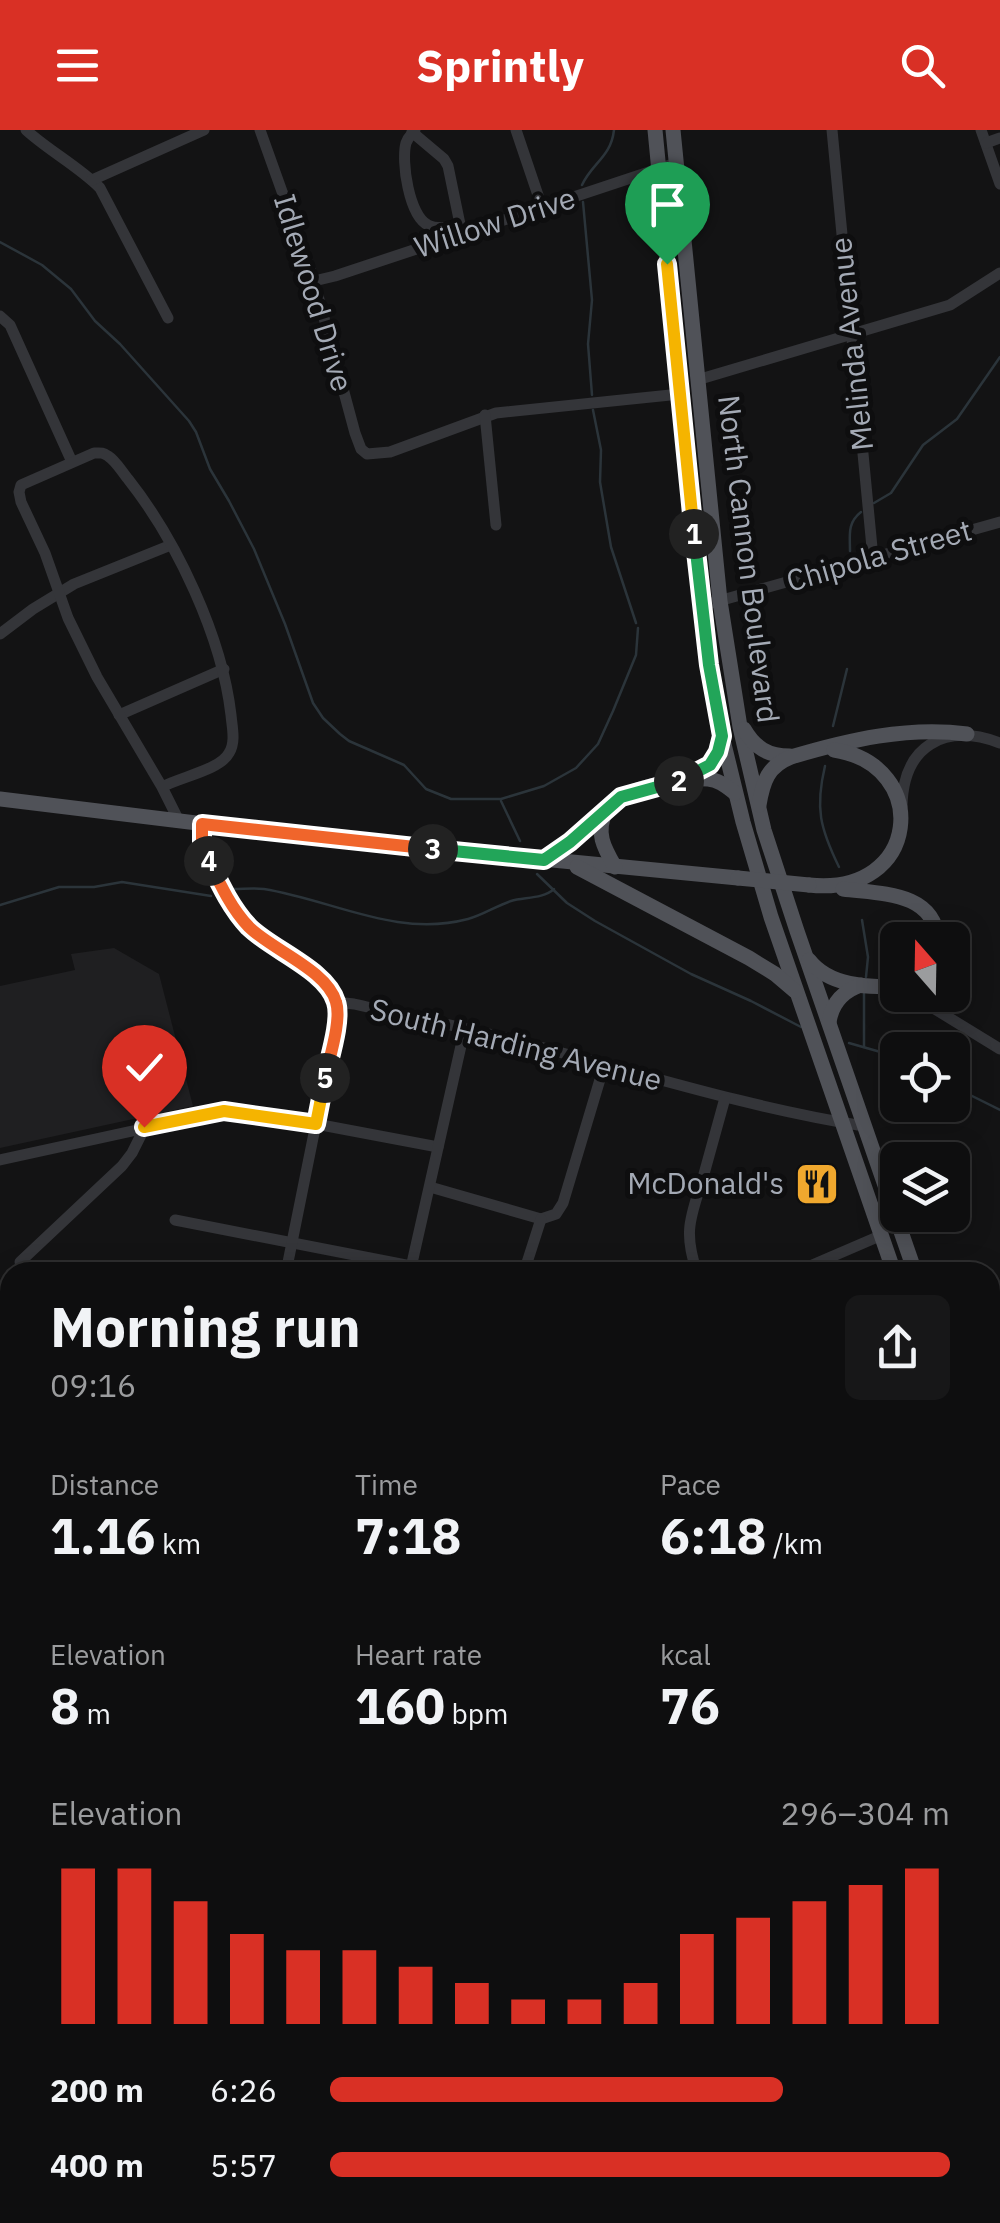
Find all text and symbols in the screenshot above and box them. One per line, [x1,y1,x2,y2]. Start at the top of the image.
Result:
text: Sprintly [416,36,584,94]
icon: menu [50,38,105,93]
icon: search [895,38,950,93]
pin [625,162,710,265]
street label: Willow Drive [409,177,580,266]
icon: arrive [640,177,695,232]
street label: Idlewood Drive [266,189,363,396]
street label: Melinda Avenue [820,236,881,453]
street label: North Cannon Boulevard [710,393,789,725]
pin: 1 [669,509,719,559]
street label: Chipola Street [781,510,976,600]
text: 1 [686,515,702,552]
pin: 2 [654,756,704,806]
text: 2 [671,762,687,799]
pin: 3 [408,824,458,874]
text: 3 [425,830,441,867]
pin: 4 [184,836,234,886]
text: 4 [201,842,217,879]
north arrow [880,922,970,1012]
map controls [880,922,970,1232]
street label: South Harding Avenue [367,988,666,1099]
pin [102,1025,187,1128]
button: locate [880,1032,970,1122]
icon: check [117,1040,172,1095]
pin: 5 [300,1053,350,1103]
text: 5 [317,1059,333,1096]
button: layers [880,1142,970,1232]
restaurant icon: McDonald's [794,1161,840,1207]
place label: McDonald's [627,1163,784,1202]
text: Morning run [50,1291,361,1362]
button: share [845,1295,950,1400]
text: 09:16 [50,1364,136,1406]
text: Distance [50,1466,159,1503]
text: Time [355,1466,418,1503]
text: Pace [660,1466,721,1503]
text: 1.16 [50,1503,156,1568]
text: 7:18 [355,1503,462,1568]
text: 6:18 [660,1503,767,1568]
text: km [156,1525,201,1562]
text: /km [767,1525,823,1562]
text: Elevation [50,1636,166,1673]
text: Heart rate [355,1636,482,1673]
text: kcal [660,1636,711,1673]
text: 8 [50,1673,80,1738]
text: 160 [355,1673,445,1738]
text: 76 [660,1673,720,1738]
text: m [80,1695,111,1732]
text: bpm [445,1695,509,1732]
text: Elevation [50,1792,183,1834]
text: 296–304 m [780,1792,950,1834]
text: 200 m [50,2069,144,2111]
text: 6:26 [210,2069,277,2111]
text: 400 m [50,2144,144,2186]
text: 5:57 [210,2144,277,2186]

